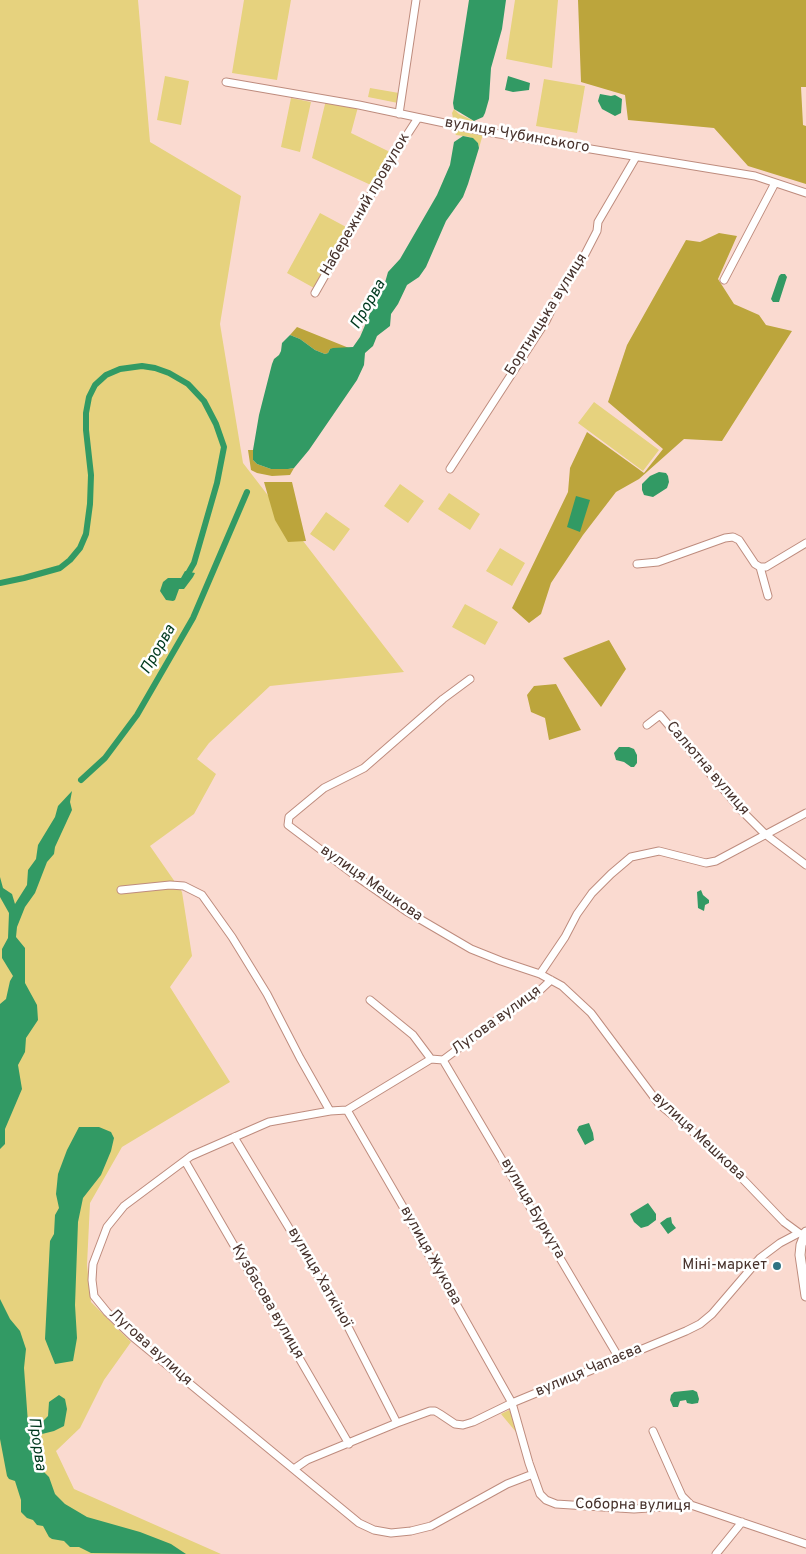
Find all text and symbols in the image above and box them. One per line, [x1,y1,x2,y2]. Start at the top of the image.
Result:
street label: вулиця Чубинського [443,114,591,158]
street label: Набережний провулок [318,130,414,280]
street label: Бортницька вулиця [502,251,592,379]
water label: Прорва [347,277,391,333]
water label: Прорва [137,622,181,678]
street label: Салютна вулиця [661,718,753,820]
street label: вулиця Мешкова [316,842,426,926]
street label: Лугова вулиця [449,983,545,1059]
street label: вулиця Мешкова [648,1089,748,1185]
street label: вулиця Буркута [496,1156,568,1262]
street label: вулиця Жукова [395,1204,465,1308]
street label: вулиця Хаткіної [283,1225,355,1331]
street label: Кузбасова вулиця [227,1241,307,1363]
place label: Міні-маркет [682,1257,767,1275]
marker: Міні-маркет [771,1260,783,1272]
street label: Лугова вулиця [105,1306,195,1390]
street label: вулиця Чапаєва [533,1341,645,1401]
water label: Прорва [23,1416,49,1472]
street label: Соборна вулиця [575,1496,691,1516]

